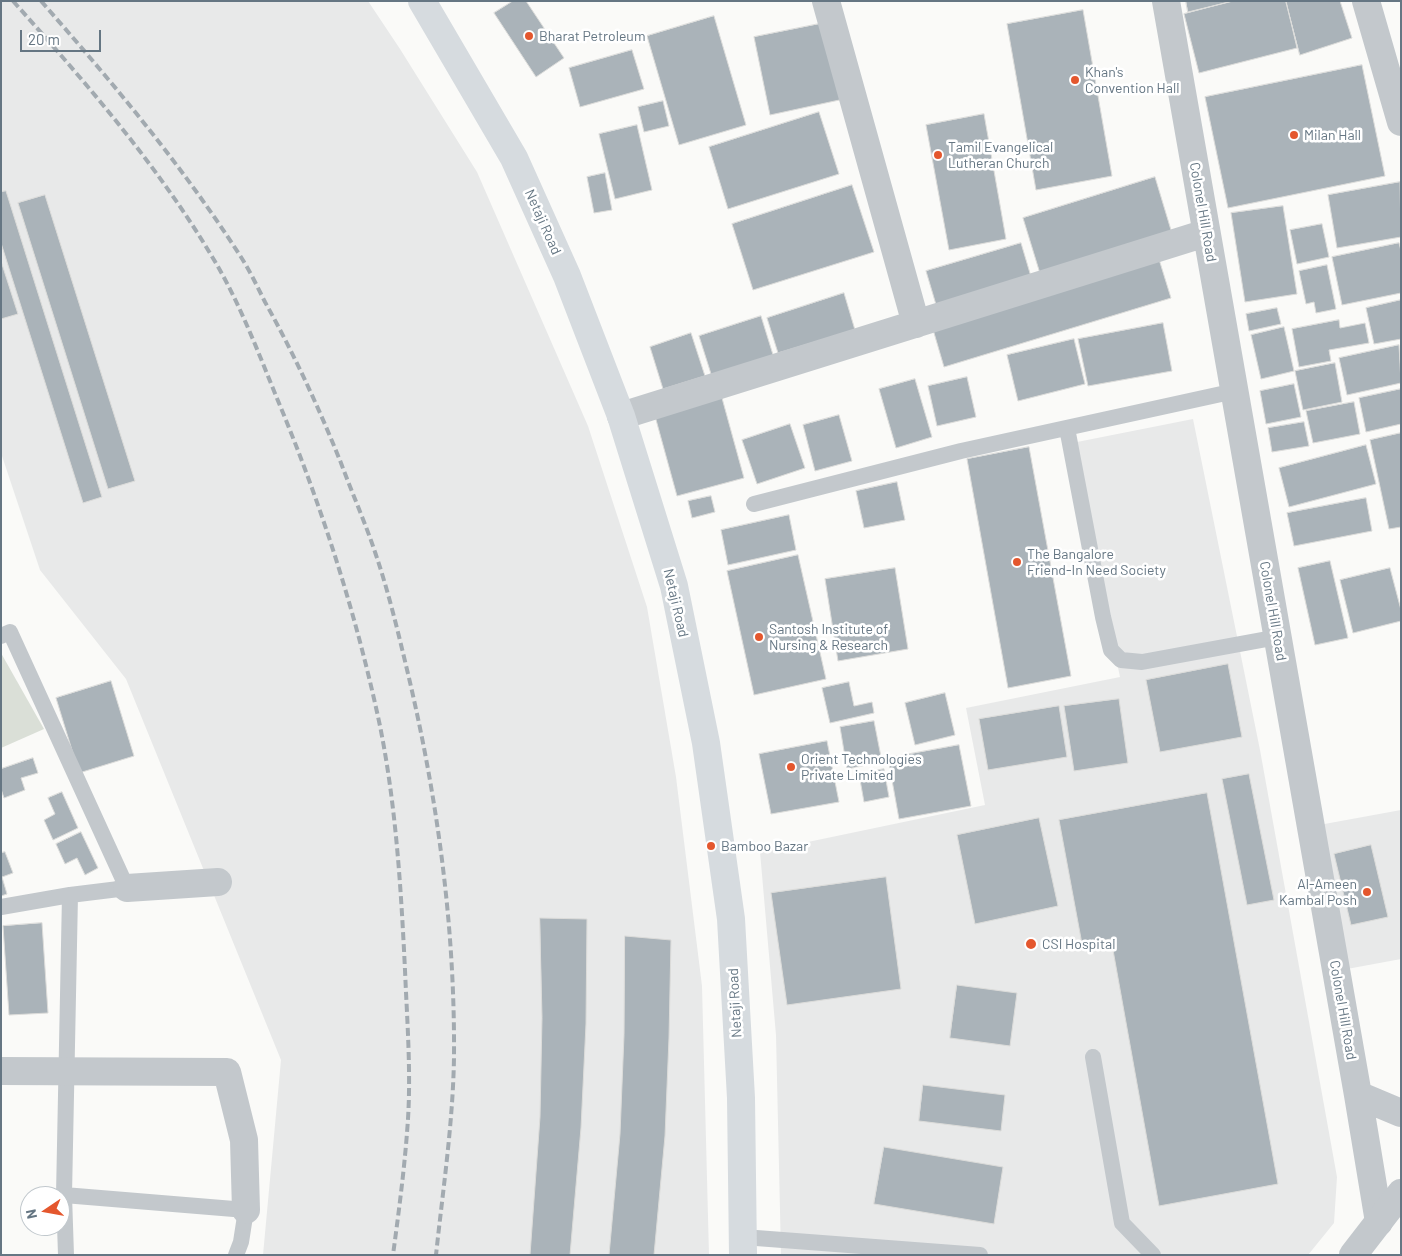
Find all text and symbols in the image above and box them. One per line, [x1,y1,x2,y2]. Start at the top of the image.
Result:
scale bar [22,20,104,52]
place label: Bharat Petroleum [539,28,645,44]
text: 20 m [28,30,60,48]
marker: Bharat Petroleum [523,30,535,42]
place label: Khan's Convention Hall [1085,64,1179,96]
marker: Khan's Convention Hall [1069,74,1081,86]
place label: Milan Hall [1304,127,1361,143]
marker: Milan Hall [1288,129,1300,141]
place label: Tamil Evangelical Lutheran Church [948,139,1053,172]
marker: Tamil Evangelical Lutheran Church [932,149,944,161]
street label: Colonel Hill Road [1186,161,1220,263]
street label: Netaji Road [521,187,565,257]
place label: The Bangalore Friend-In Need Society [1027,546,1166,578]
marker: The Bangalore Friend-In Need Society [1011,556,1023,568]
street label: Colonel Hill Road [1256,560,1290,662]
street label: Netaji Road [660,567,692,639]
place label: Santosh Institute of Nursing & Research [769,621,888,654]
marker: Santosh Institute of Nursing & Research [753,631,765,643]
place label: Orient Technologies Private Limited [801,751,922,784]
marker: Orient Technologies Private Limited [785,761,797,773]
place label: Bamboo Bazar [721,838,808,854]
marker: Bamboo Bazar [705,840,717,852]
place label: Al-Ameen Kambal Posh [1279,876,1357,909]
marker: Al-Ameen Kambal Posh [1361,886,1373,898]
place label: CSI Hospital [1042,936,1115,952]
marker: CSI Hospital [1024,937,1038,951]
street label: Colonel Hill Road [1326,959,1360,1061]
street label: Netaji Road [725,968,745,1038]
north arrow [20,1186,70,1236]
text: N [22,1208,40,1220]

